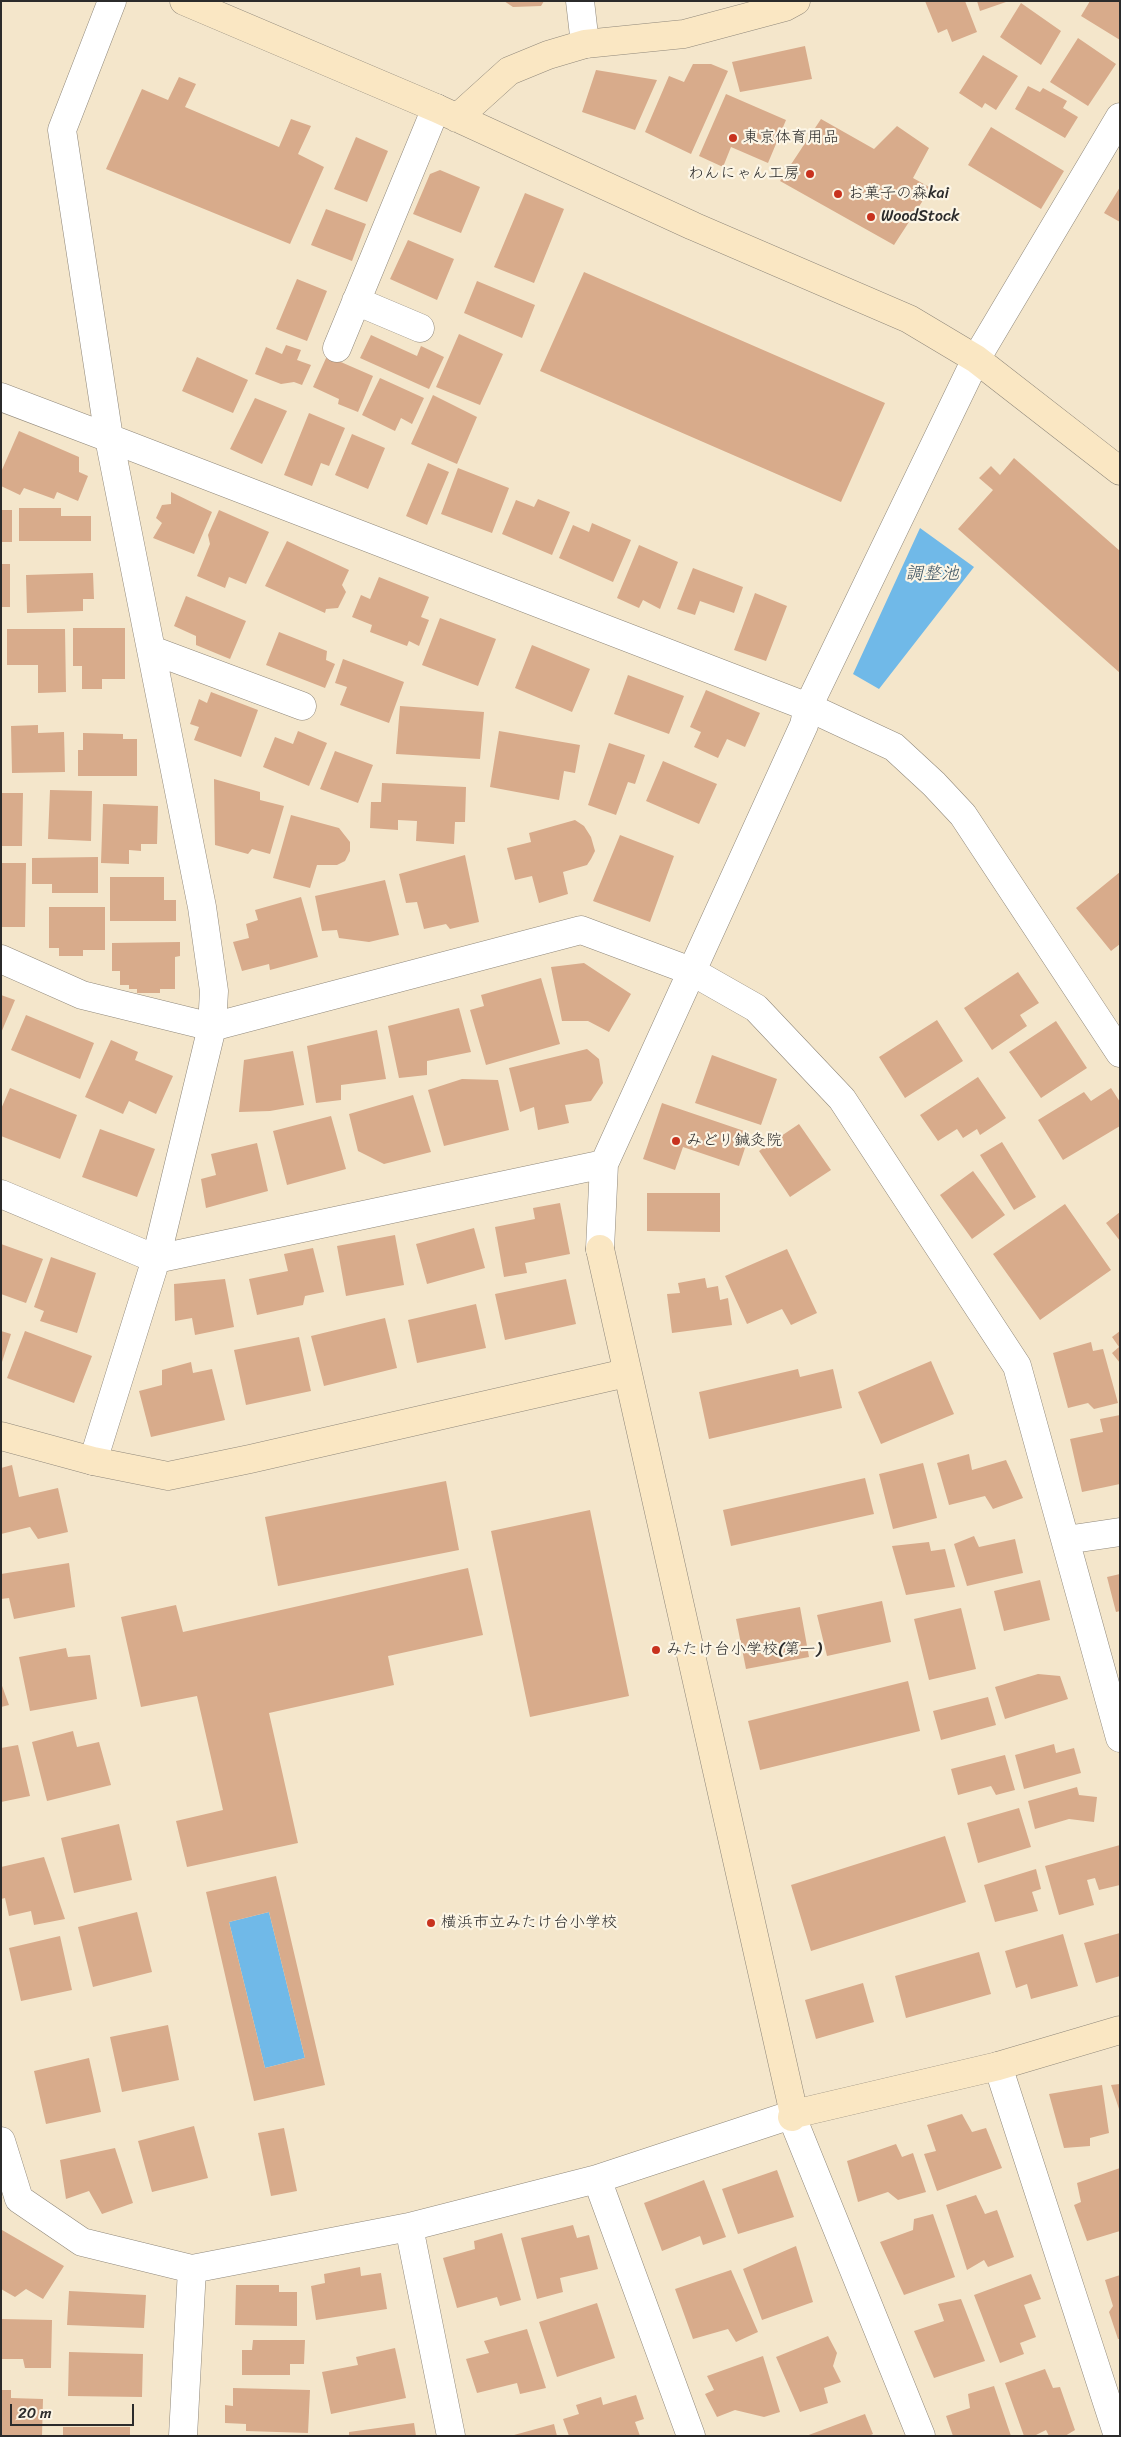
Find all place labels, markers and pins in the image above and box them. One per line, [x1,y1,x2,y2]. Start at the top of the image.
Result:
place label: 東京体育用品 [743,128,839,148]
marker: 東京体育用品 [727,132,739,144]
place label: わんにゃん工房 [688,164,800,184]
marker: わんにゃん工房 [804,168,816,180]
place label: お菓子の森kai [848,184,949,204]
marker: お菓子の森kai [832,188,844,200]
place label: WoodStock [881,207,959,227]
marker: WoodStock [865,211,877,223]
place label: みどり鍼灸院 [686,1131,782,1151]
marker: みどり鍼灸院 [670,1135,682,1147]
place label: みたけ台小学校(第一) [666,1640,821,1660]
marker: みたけ台小学校(第一) [650,1644,662,1656]
place label: 横浜市立みたけ台小学校 [441,1913,617,1933]
marker: 横浜市立みたけ台小学校 [425,1917,437,1929]

